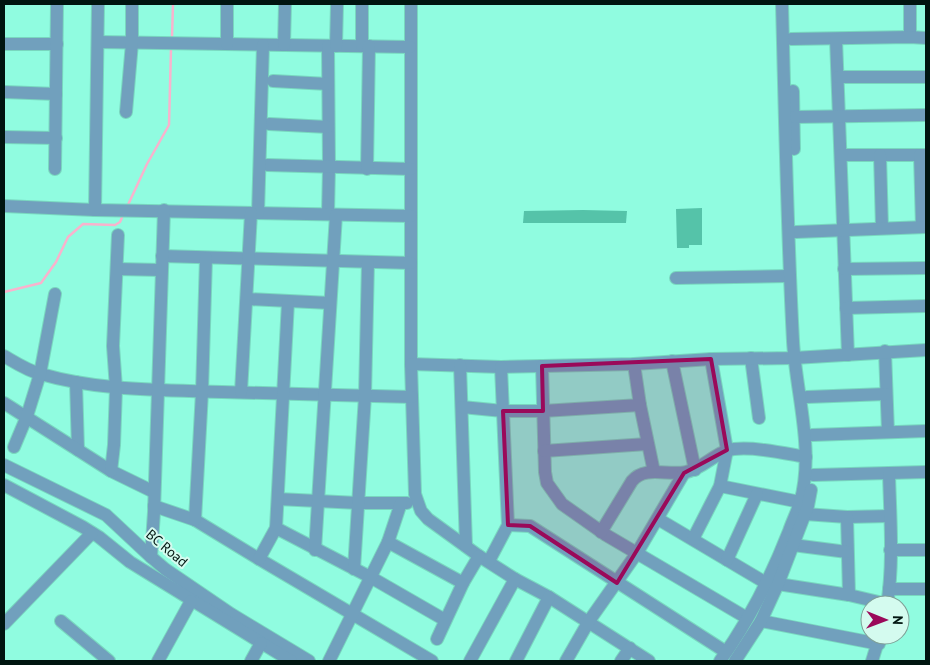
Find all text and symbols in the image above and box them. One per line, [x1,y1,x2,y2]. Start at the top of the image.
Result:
street label: BC Road [142,525,192,571]
north arrow [860,595,910,645]
text: N [889,615,907,625]

